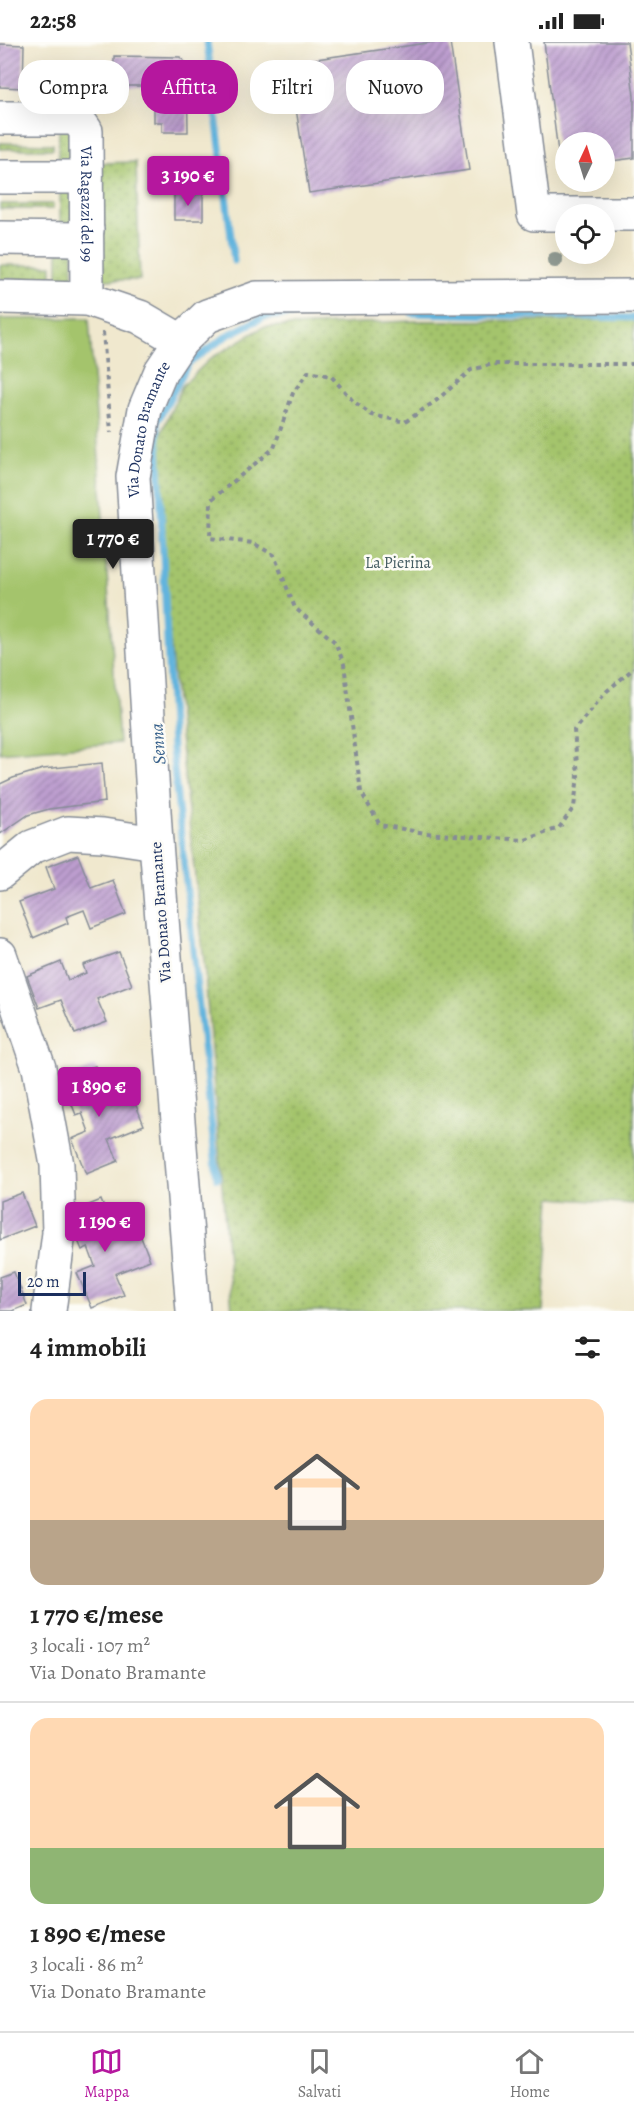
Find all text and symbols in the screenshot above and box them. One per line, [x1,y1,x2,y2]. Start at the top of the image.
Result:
text: 22:58 [30,6,76,36]
chip: Compra [18,60,129,114]
chip: Affitta [141,60,238,114]
chip: Filtri [250,60,334,114]
chip: Nuovo [346,60,444,114]
north arrow [555,132,615,192]
map controls [555,132,615,264]
street label: Via Ragazzi del 99 [75,145,98,262]
pin: 3 190 € [133,156,243,207]
text: 3 190 € [161,162,215,189]
button: locate [555,204,615,264]
street label: Via Donato Bramante [122,357,176,499]
pin: 1 770 € [58,519,168,570]
text: 1 770 € [87,525,139,552]
park label: La Pierina [365,552,432,574]
water label: Senna [145,723,171,765]
street label: Via Donato Bramante [145,841,177,984]
pin: 1 890 € [44,1067,154,1118]
text: 1 890 € [72,1073,126,1100]
pin: 1 190 € [50,1202,160,1253]
text: 1 190 € [79,1208,131,1235]
scale bar [18,1269,86,1296]
text: 20 m [27,1271,60,1293]
text: 4 immobili [30,1330,147,1365]
icon: filters [571,1331,604,1364]
icon: home [263,1438,371,1546]
text: 1 770 €/mese [30,1597,164,1632]
text: 3 locali · 107 m² [30,1632,150,1659]
text: Via Donato Bramante [30,1659,206,1686]
icon: home [263,1757,371,1865]
text: 1 890 €/mese [30,1916,166,1951]
text: 3 locali · 86 m² [30,1951,143,1978]
text: Via Donato Bramante [30,1978,206,2005]
tab: Mappa [84,2045,129,2103]
tab: Salvati [298,2045,341,2103]
tab: Home [510,2045,550,2103]

